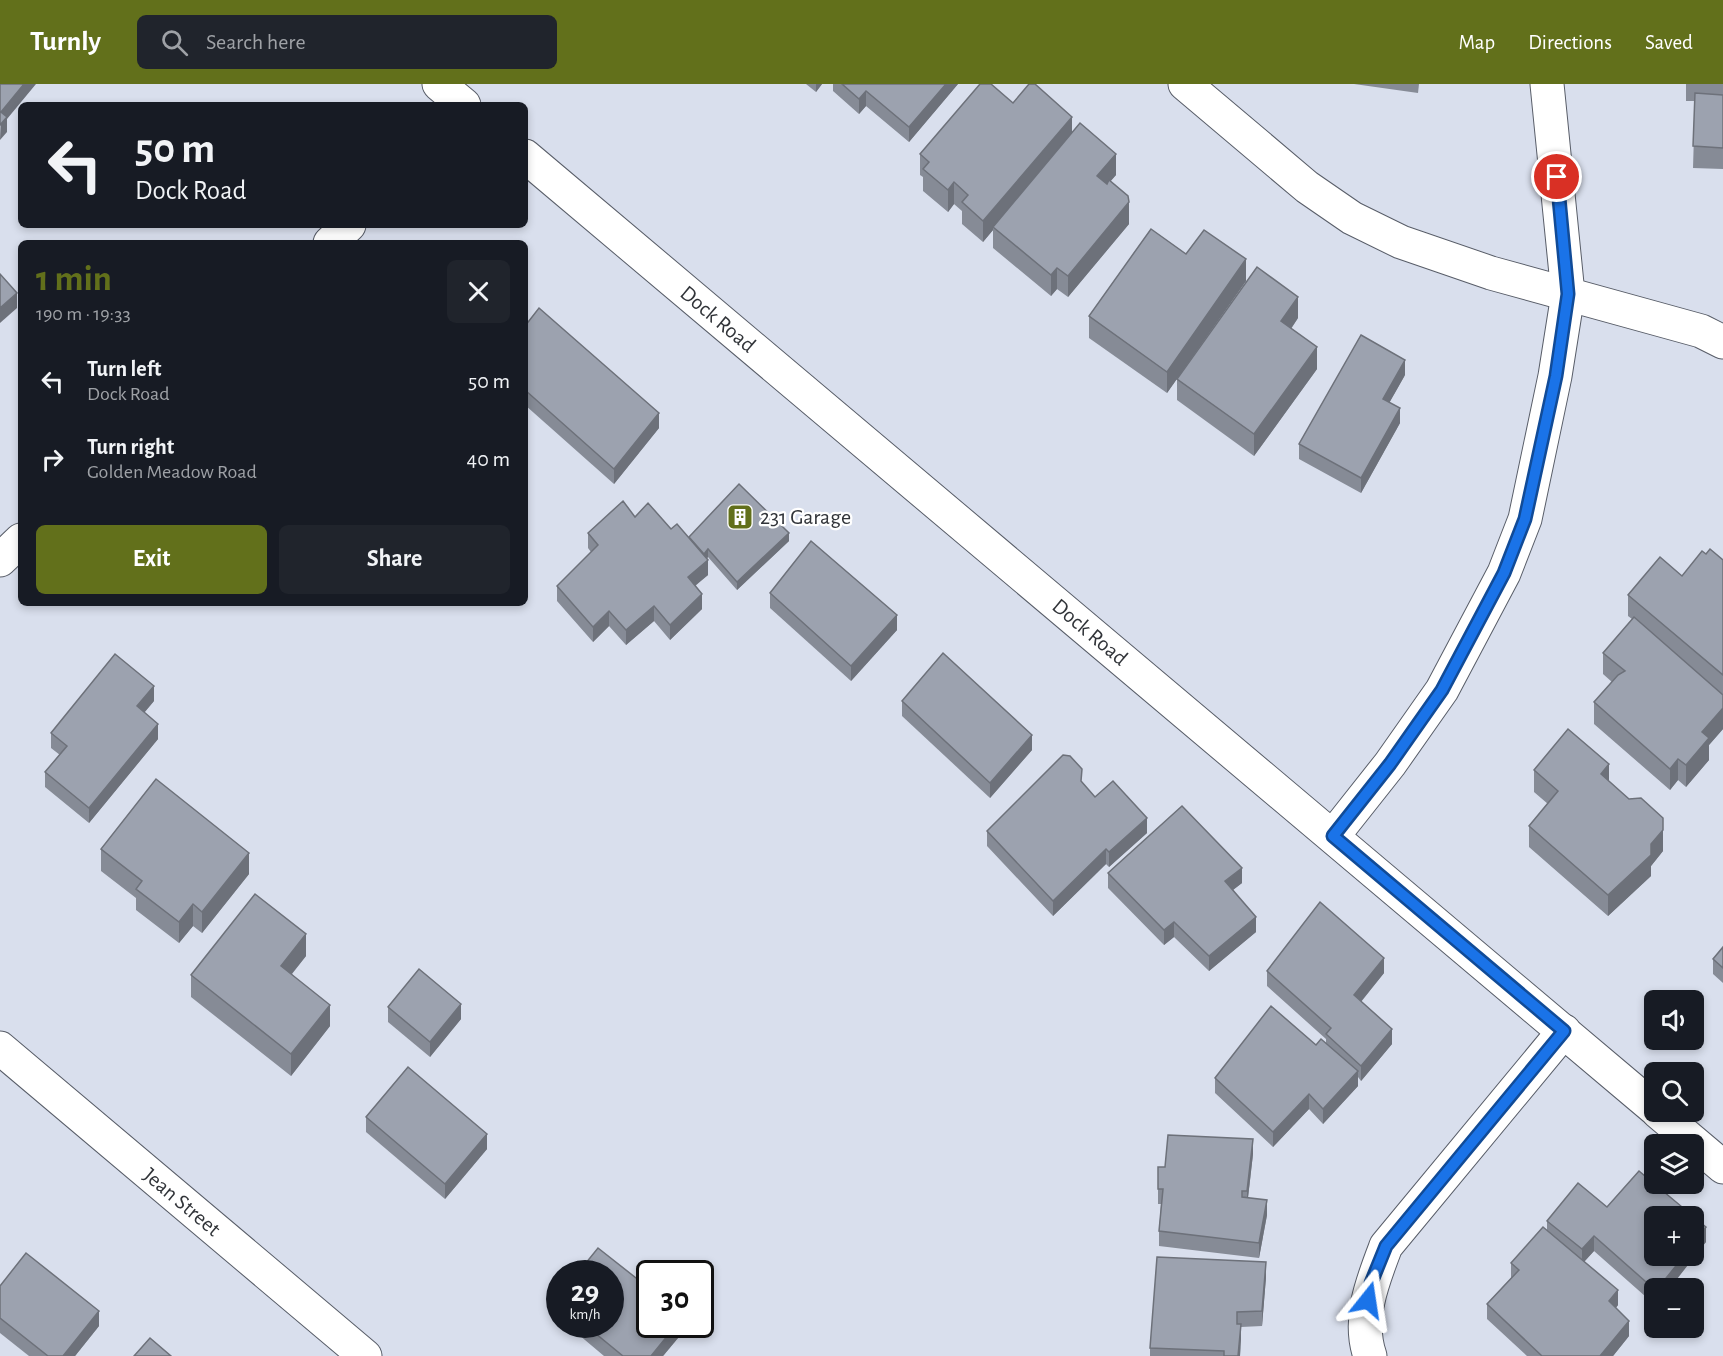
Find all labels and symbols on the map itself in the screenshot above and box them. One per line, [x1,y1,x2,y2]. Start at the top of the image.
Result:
pin [1531,151,1582,202]
street label: Dock Road [676,281,760,357]
building icon: 231 Garage [725,502,755,532]
place label: 231 Garage [760,506,851,528]
street label: Dock Road [1048,594,1132,670]
street label: Jean Street [139,1164,225,1240]
speed limit sign: 30 [636,1260,714,1338]
position arrow [1336,1268,1400,1332]

